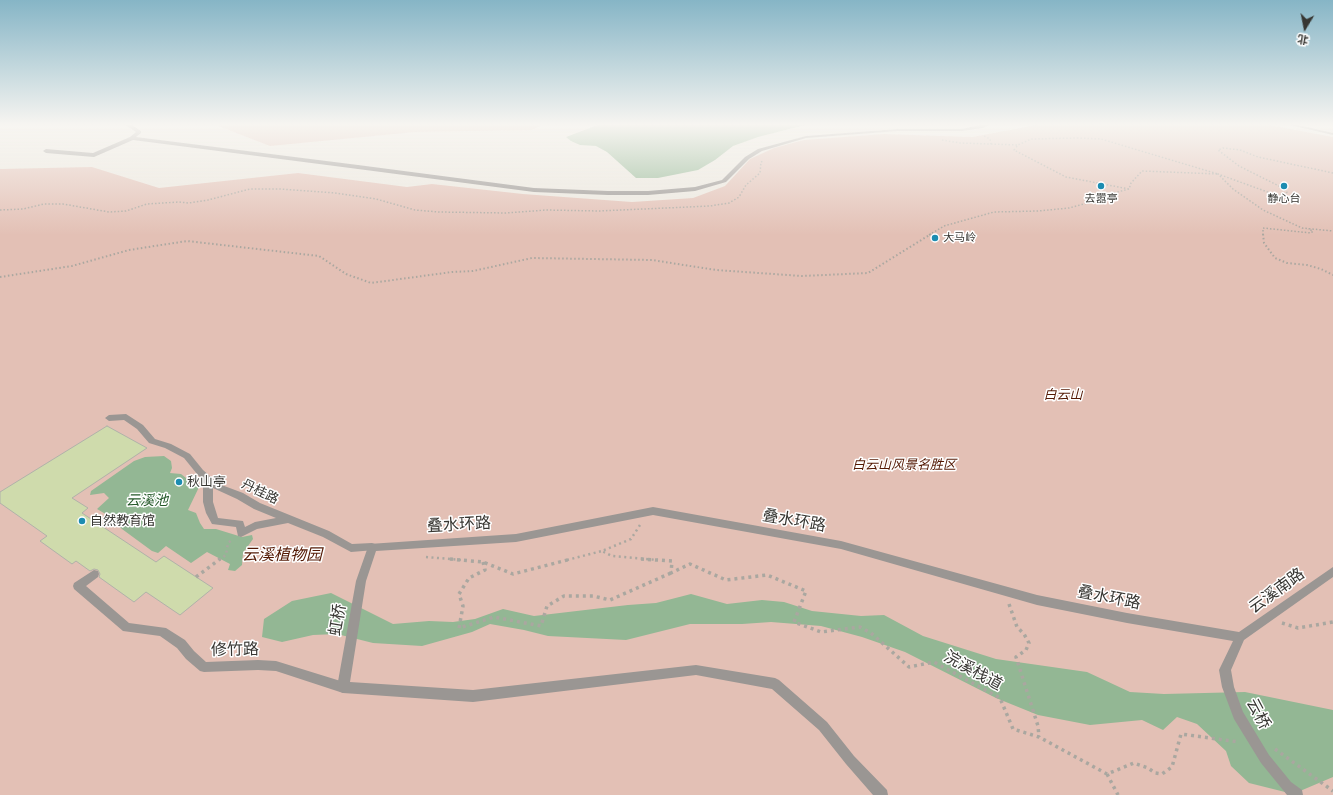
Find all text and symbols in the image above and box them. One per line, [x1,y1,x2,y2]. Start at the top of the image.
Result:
north arrow [1285,8,1325,48]
text: 北 [1296,32,1310,48]
marker: 去嚣亭 [1096,181,1106,191]
marker: 静心台 [1279,181,1289,191]
place label: 去嚣亭 [1085,192,1117,206]
place label: 静心台 [1268,192,1300,206]
place label: 大马岭 [943,231,976,245]
marker: 大马岭 [930,233,940,243]
park label: 白云山 [1044,387,1082,403]
park label: 白云山风景名胜区 [852,457,956,473]
place label: 秋山亭 [187,474,226,490]
street label: 丹桂路 [239,476,281,508]
marker: 秋山亭 [174,477,184,487]
water label: 云溪池 [126,493,168,509]
street label: 叠水环路 [761,506,827,536]
place label: 自然教育馆 [90,513,155,529]
street label: 叠水环路 [427,514,491,536]
marker: 自然教育馆 [77,516,87,526]
park label: 云溪植物园 [242,545,322,565]
street label: 云溪南路 [1245,564,1309,618]
street label: 叠水环路 [1076,582,1142,614]
street label: 虹桥 [326,603,350,637]
street label: 修竹路 [211,640,259,660]
street label: 浣溪栈道 [940,647,1006,695]
street label: 云桥 [1242,695,1274,733]

